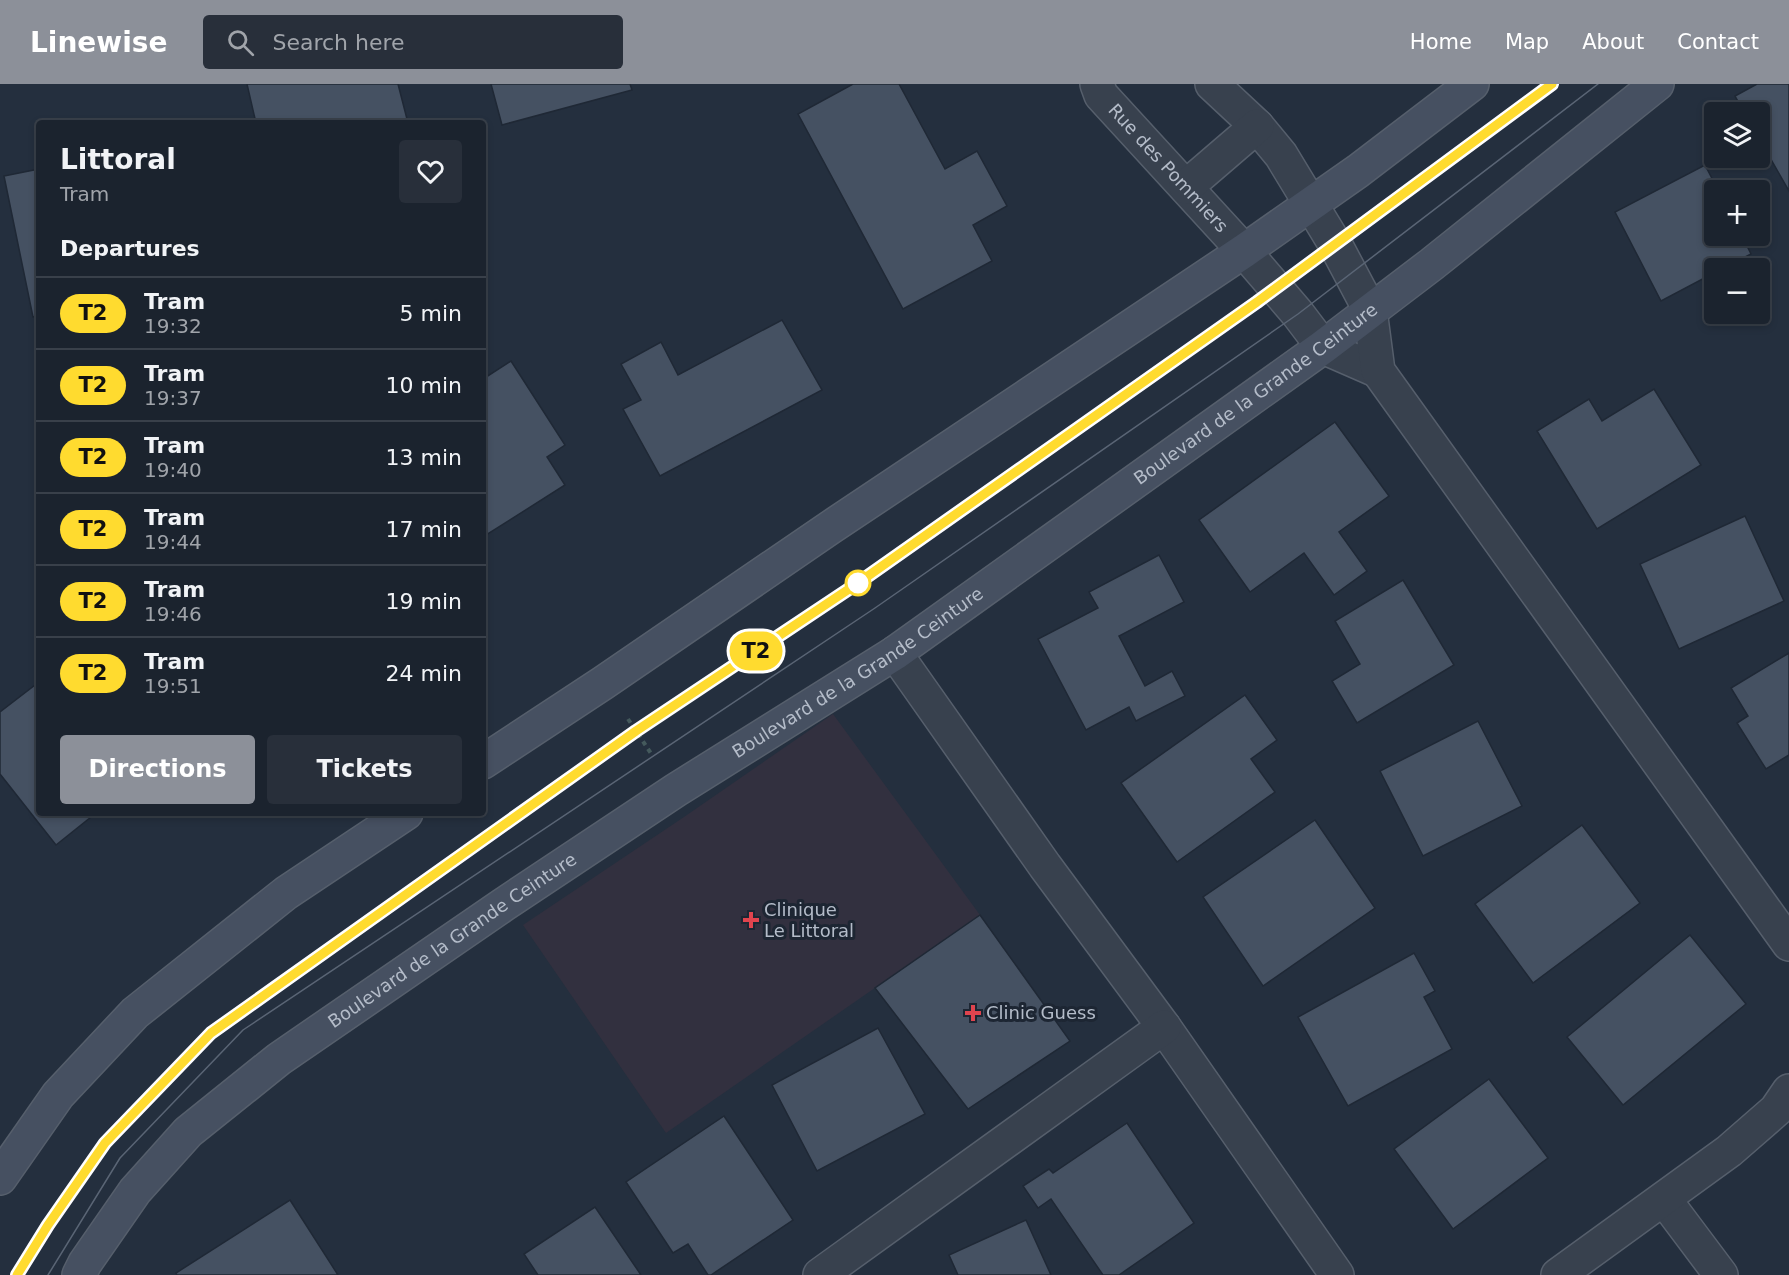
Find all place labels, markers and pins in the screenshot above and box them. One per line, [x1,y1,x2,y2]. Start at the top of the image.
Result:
unlabelled marker [845,570,871,596]
place label: Clinique Le Littoral [764,899,854,941]
marker: Clinique Le Littoral [742,911,760,929]
place label: Clinic Guess [986,1002,1096,1023]
marker: Clinic Guess [964,1004,982,1022]

